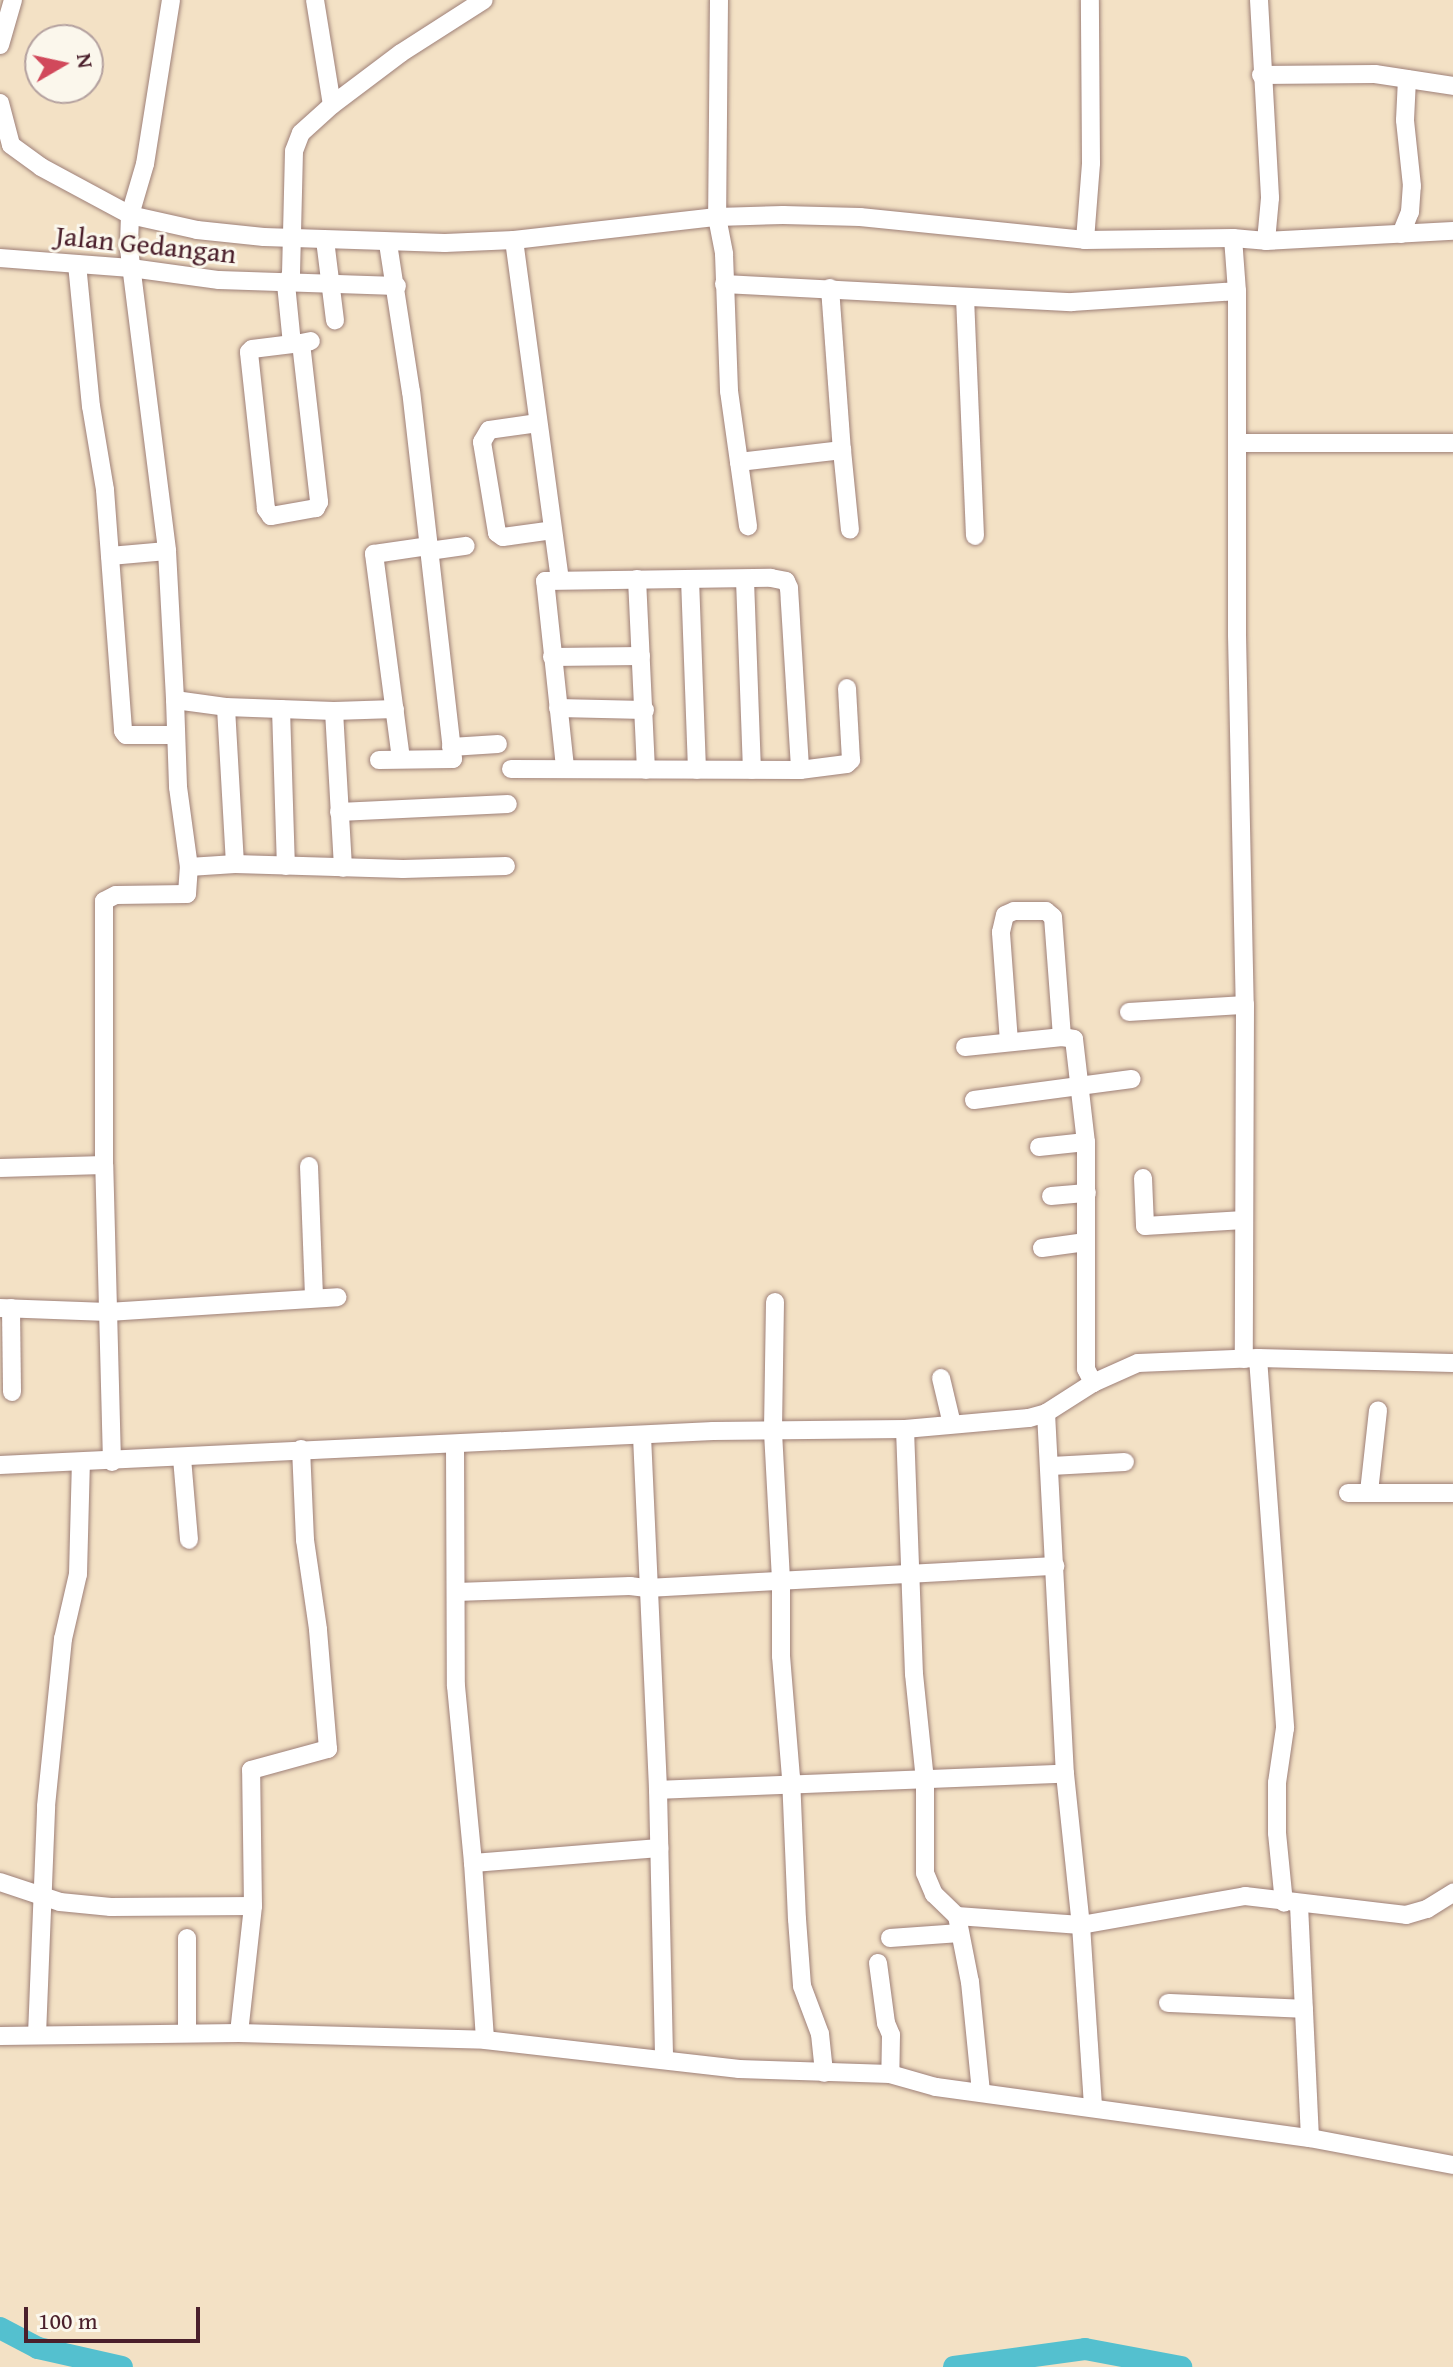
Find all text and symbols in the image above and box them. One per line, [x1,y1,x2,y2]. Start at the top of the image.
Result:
north arrow [24,24,104,104]
text: N [69,51,103,70]
street label: Jalan Gedangan [54,218,238,270]
scale bar [28,2291,204,2341]
text: 100 m [38,2303,98,2338]

